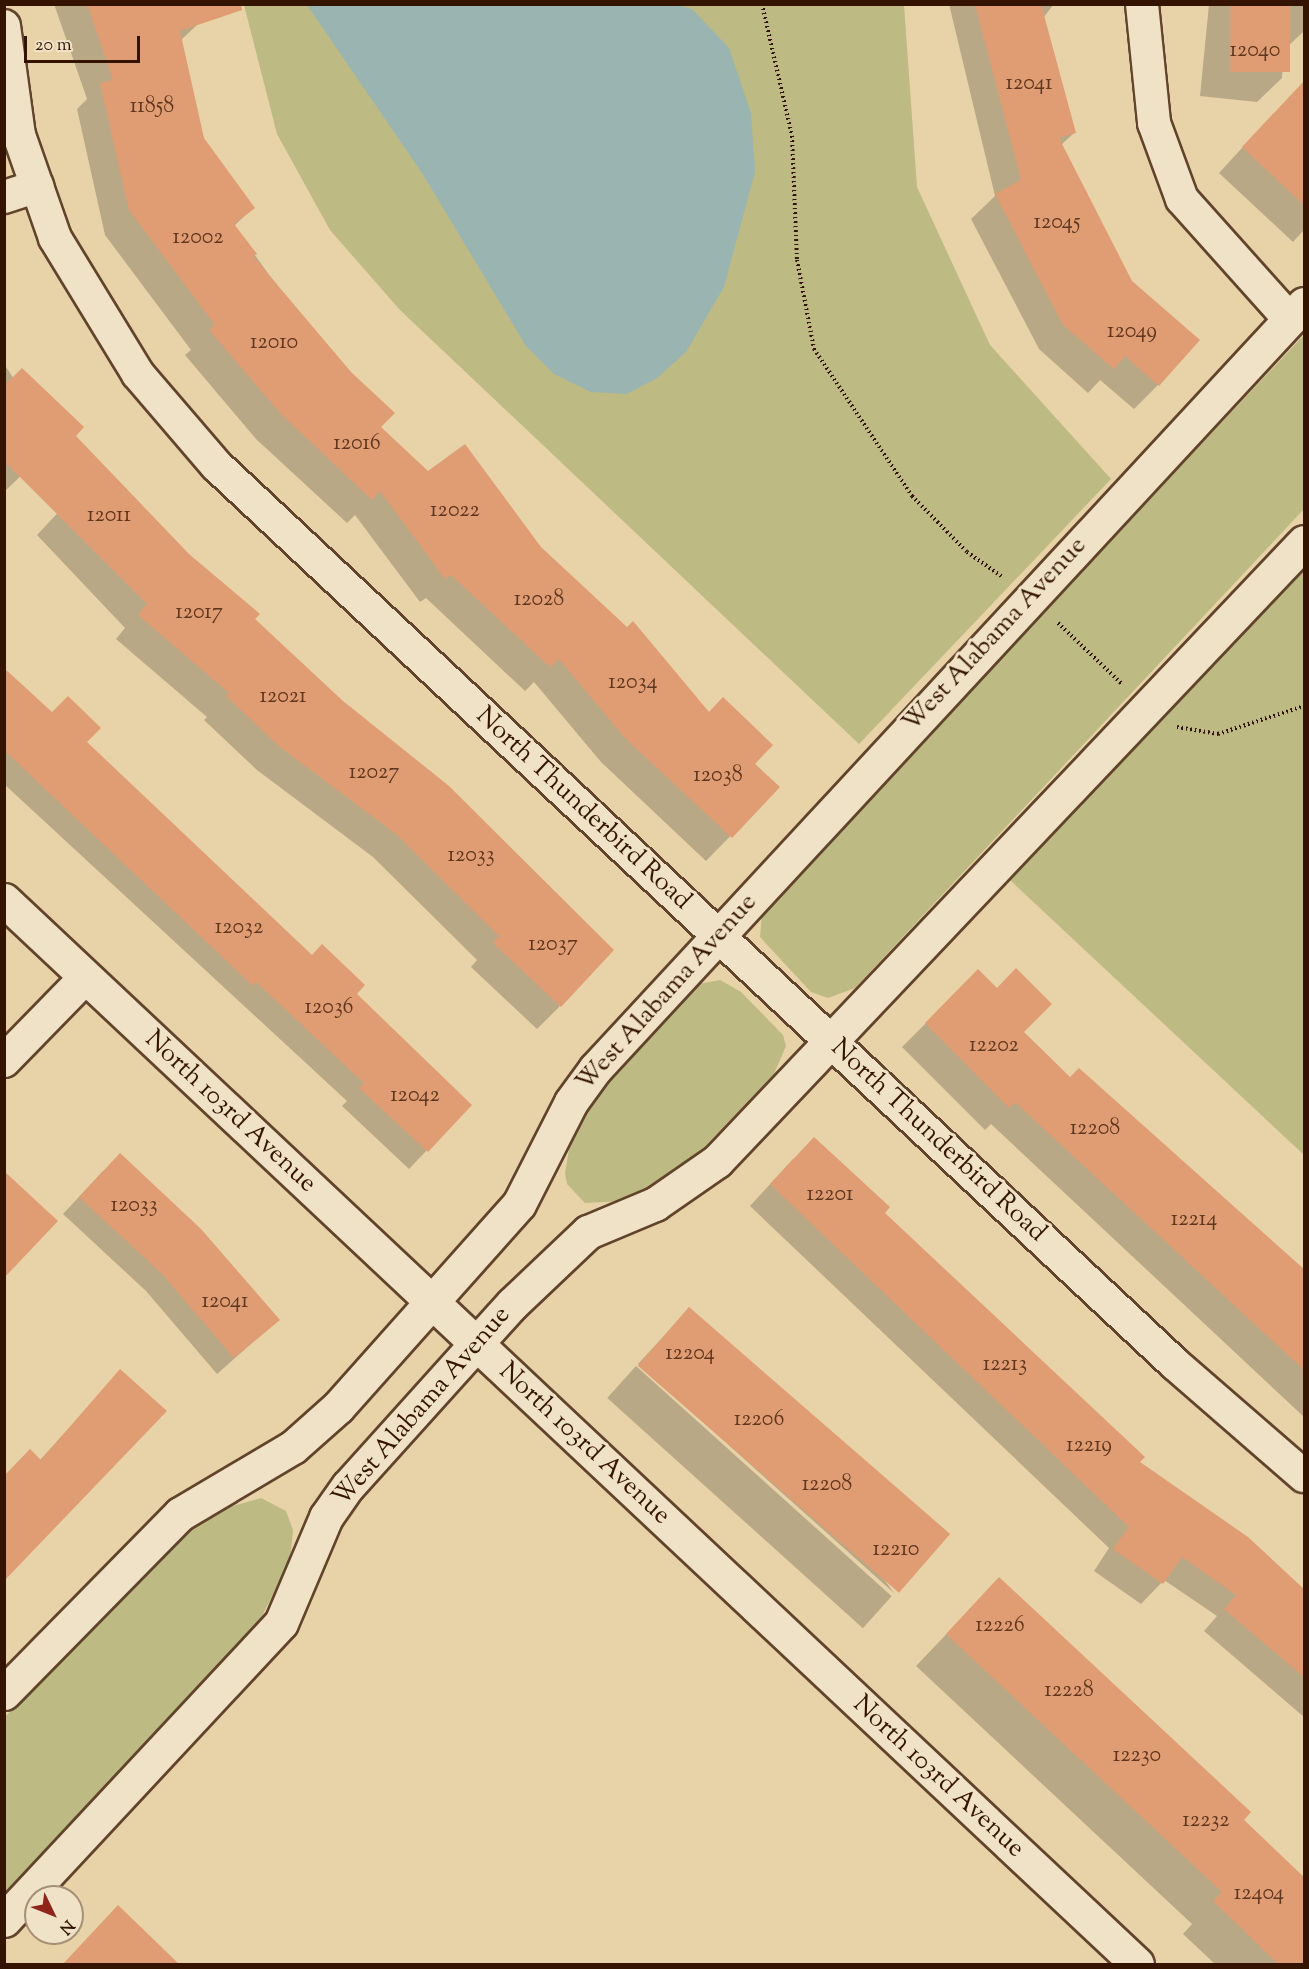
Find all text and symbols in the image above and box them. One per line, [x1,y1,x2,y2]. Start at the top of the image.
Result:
scale bar [27,24,142,62]
text: 20 m [35,33,72,59]
house number: 12040 [1230,39,1280,65]
house number: 12041 [1006,72,1052,98]
house number: 11858 [130,95,174,121]
house number: 12045 [1034,211,1080,237]
house number: 12002 [172,226,224,252]
house number: 12049 [1107,320,1157,346]
house number: 12010 [250,331,298,357]
house number: 12016 [333,432,381,458]
house number: 12022 [430,499,480,525]
house number: 12011 [87,504,131,530]
street label: West Alabama Avenue [897,531,1093,739]
house number: 12028 [514,588,564,614]
house number: 12017 [175,601,223,627]
house number: 12034 [608,671,658,697]
house number: 12021 [260,685,306,711]
street label: North Thunderbird Road [469,701,697,917]
house number: 12027 [349,761,399,787]
house number: 12038 [693,764,743,790]
house number: 12033 [447,844,495,870]
street label: West Alabama Avenue [570,888,764,1098]
house number: 12032 [215,916,263,942]
house number: 12037 [528,933,578,959]
house number: 12036 [304,996,354,1022]
street label: North 103rd Avenue [138,1024,322,1200]
street label: North Thunderbird Road [824,1033,1052,1249]
house number: 12202 [969,1034,1019,1060]
house number: 12042 [390,1084,440,1110]
house number: 12208 [1070,1117,1120,1143]
house number: 12201 [807,1183,853,1209]
house number: 12033 [110,1194,158,1220]
house number: 12214 [1171,1208,1217,1234]
house number: 12041 [202,1290,248,1316]
street label: West Alabama Avenue [326,1300,518,1514]
house number: 12204 [665,1342,715,1368]
house number: 12213 [983,1353,1027,1379]
street label: North 103rd Avenue [492,1356,676,1532]
house number: 12206 [734,1408,784,1434]
house number: 12219 [1066,1434,1112,1460]
house number: 12208 [802,1473,852,1499]
house number: 12210 [873,1538,919,1564]
house number: 12226 [975,1614,1025,1640]
house number: 12228 [1044,1679,1094,1705]
street label: North 103rd Avenue [846,1689,1030,1865]
house number: 12230 [1113,1744,1161,1770]
house number: 12232 [1182,1809,1230,1835]
house number: 12404 [1234,1882,1284,1908]
north arrow [24,1885,84,1945]
text: N [53,1914,79,1939]

